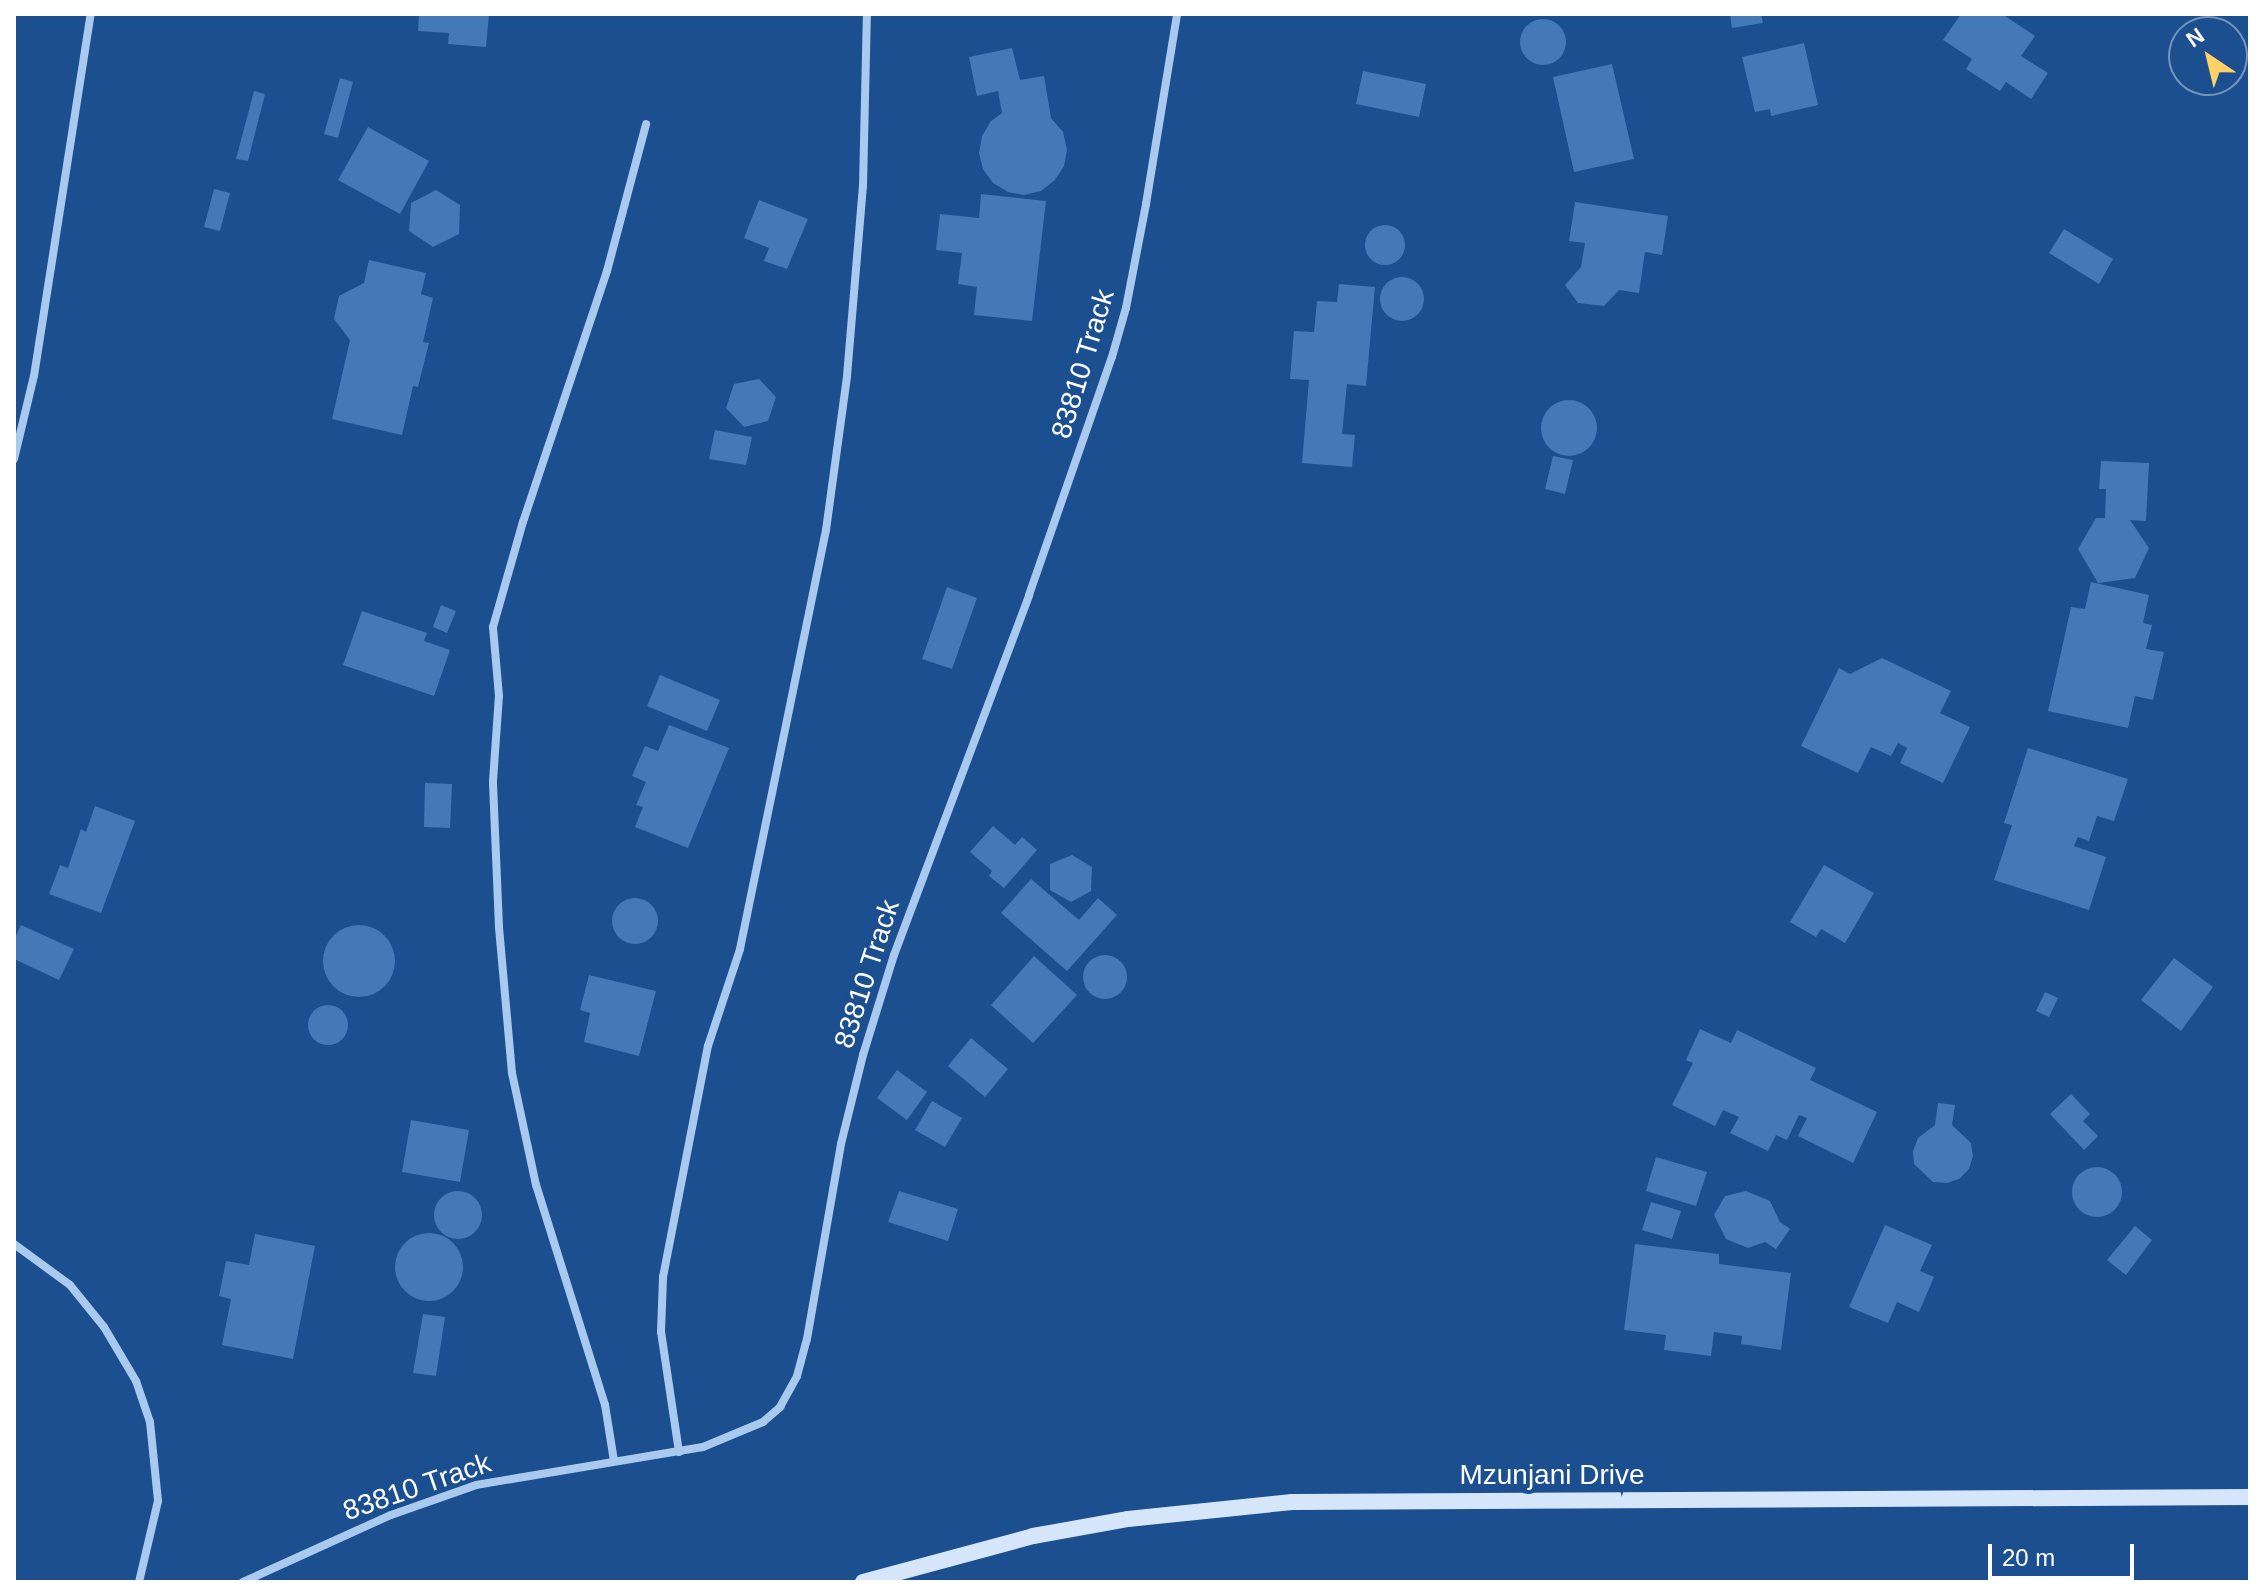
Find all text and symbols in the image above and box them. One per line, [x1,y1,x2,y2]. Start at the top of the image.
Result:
north arrow [2168,16,2248,96]
text: N [2181,23,2209,52]
street label: 83810 Track [1044,285,1122,443]
street label: 83810 Track [827,895,907,1053]
street label: 83810 Track [338,1446,496,1528]
street label: Mzunjani Drive [1459,1458,1645,1492]
scale bar [1992,1528,2138,1578]
text: 20 m [2002,1544,2055,1571]

